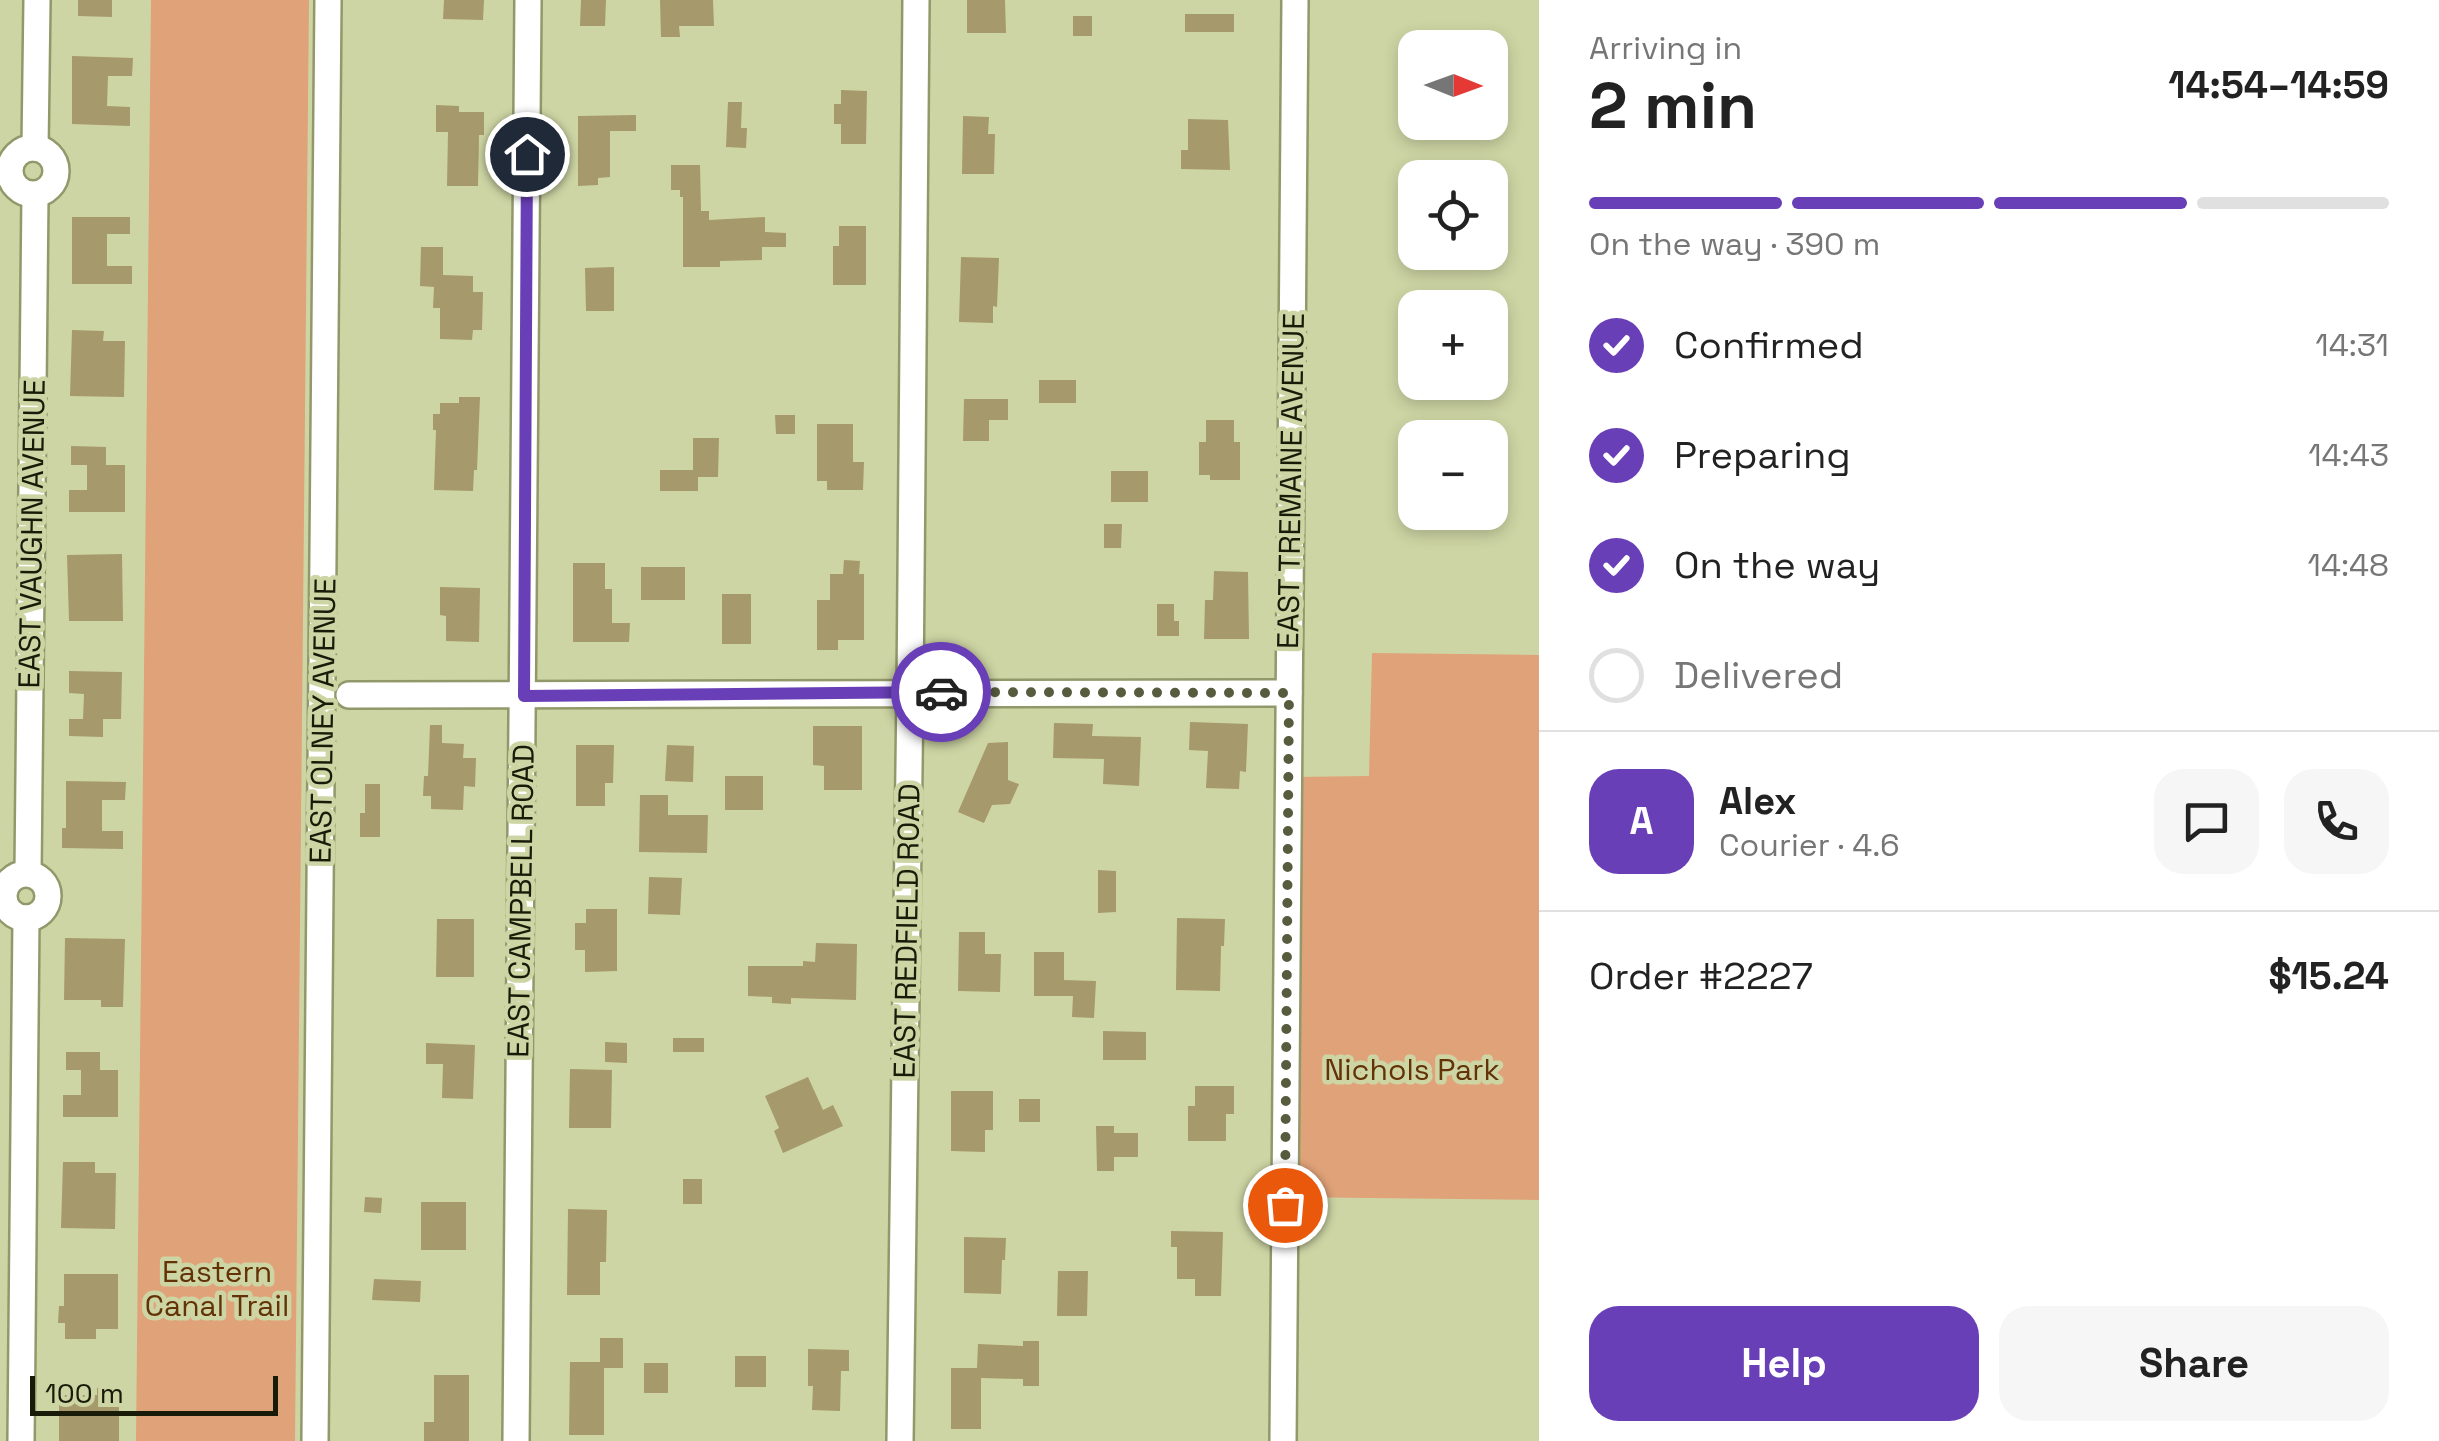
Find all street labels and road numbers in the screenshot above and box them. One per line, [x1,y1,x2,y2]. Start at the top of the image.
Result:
street label: EAST TREMAINE AVENUE [1268,313,1313,649]
street label: EAST VAUGHN AVENUE [9,379,54,689]
street label: EAST OLNEY AVENUE [301,578,344,864]
street label: EAST CAMPBELL ROAD [498,744,543,1058]
street label: EAST REDFIELD ROAD [884,783,929,1079]

